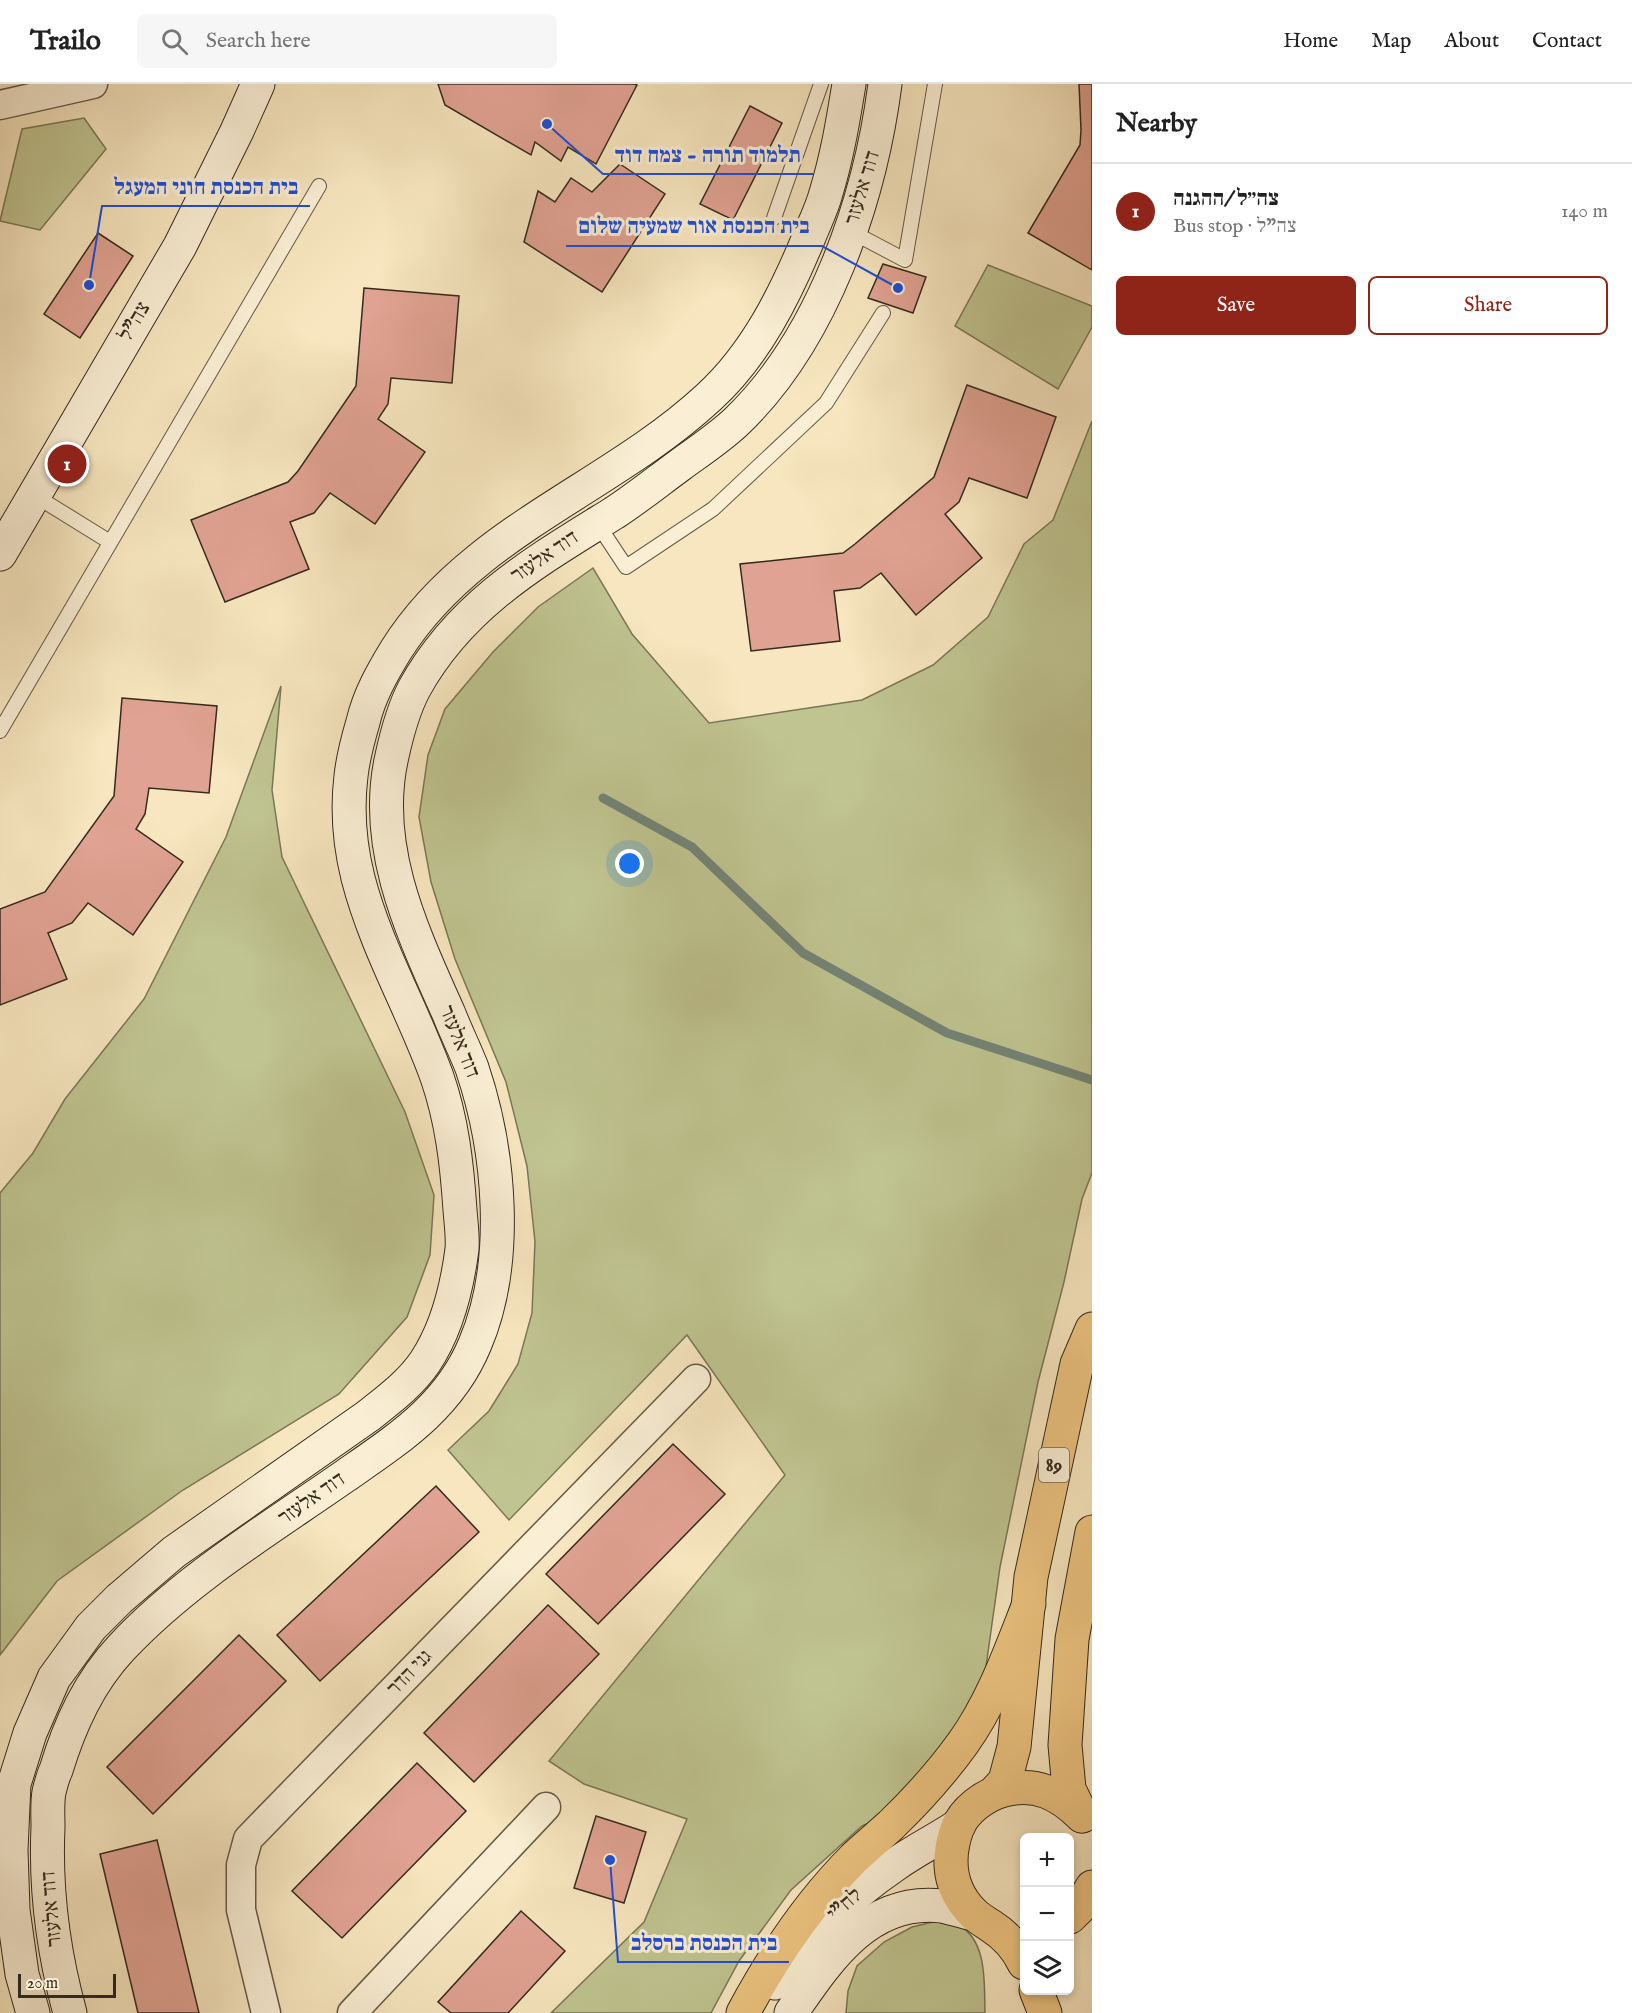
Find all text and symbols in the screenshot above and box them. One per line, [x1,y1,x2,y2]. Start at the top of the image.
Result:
search box [137,14,557,68]
text: Trailo [30,24,101,59]
icon: search [158,25,191,58]
text: Search here [206,27,311,55]
text: Home [1283,28,1338,55]
text: Map [1371,28,1411,55]
text: About [1444,28,1499,55]
text: Contact [1532,28,1602,55]
text: Nearby [1116,107,1197,140]
callout: תלמוד תורה - צמח דוד [603,134,813,174]
text: תלמוד תורה - צמח דוד [615,142,801,170]
street label: דוד אלעזר [839,148,887,228]
callout: בית הכנסת חוני המעגל [102,166,310,206]
text: בית הכנסת חוני המעגל [114,174,299,202]
text: צה״ל /ההגנה [1173,185,1279,213]
text: 1 [1132,199,1139,224]
text: 140 m [1561,199,1608,224]
callout: בית הכנסת אור שמעיה שלום [566,206,822,246]
text: בית הכנסת אור שמעיה שלום [578,213,810,241]
text: Bus stop · צה"ל [1173,214,1296,239]
button: Save [1116,276,1356,335]
button: Share [1368,276,1608,335]
street label: צה"ל [113,297,157,347]
pin: 1 [48,442,86,487]
street label: דוד אלעזר [506,525,584,589]
your location [615,849,644,878]
street label: דוד אלעזר [432,1002,486,1082]
road number: 89 [1039,1448,1069,1482]
street label: דוד אלעזר [273,1466,351,1532]
street label: גני הדר [381,1644,439,1702]
map controls [1020,1833,1074,1995]
button: + [1020,1833,1074,1887]
street label: דוד אלעזר [35,1870,69,1948]
street label: לח"י [822,1882,868,1928]
button: − [1020,1887,1074,1941]
callout: בית הכנסת ברסלב [618,1922,789,1962]
text: בית הכנסת ברסלב [631,1930,778,1958]
button: layers [1020,1941,1074,1995]
scale bar [18,1971,116,1998]
text: 20 m [27,1974,58,1994]

